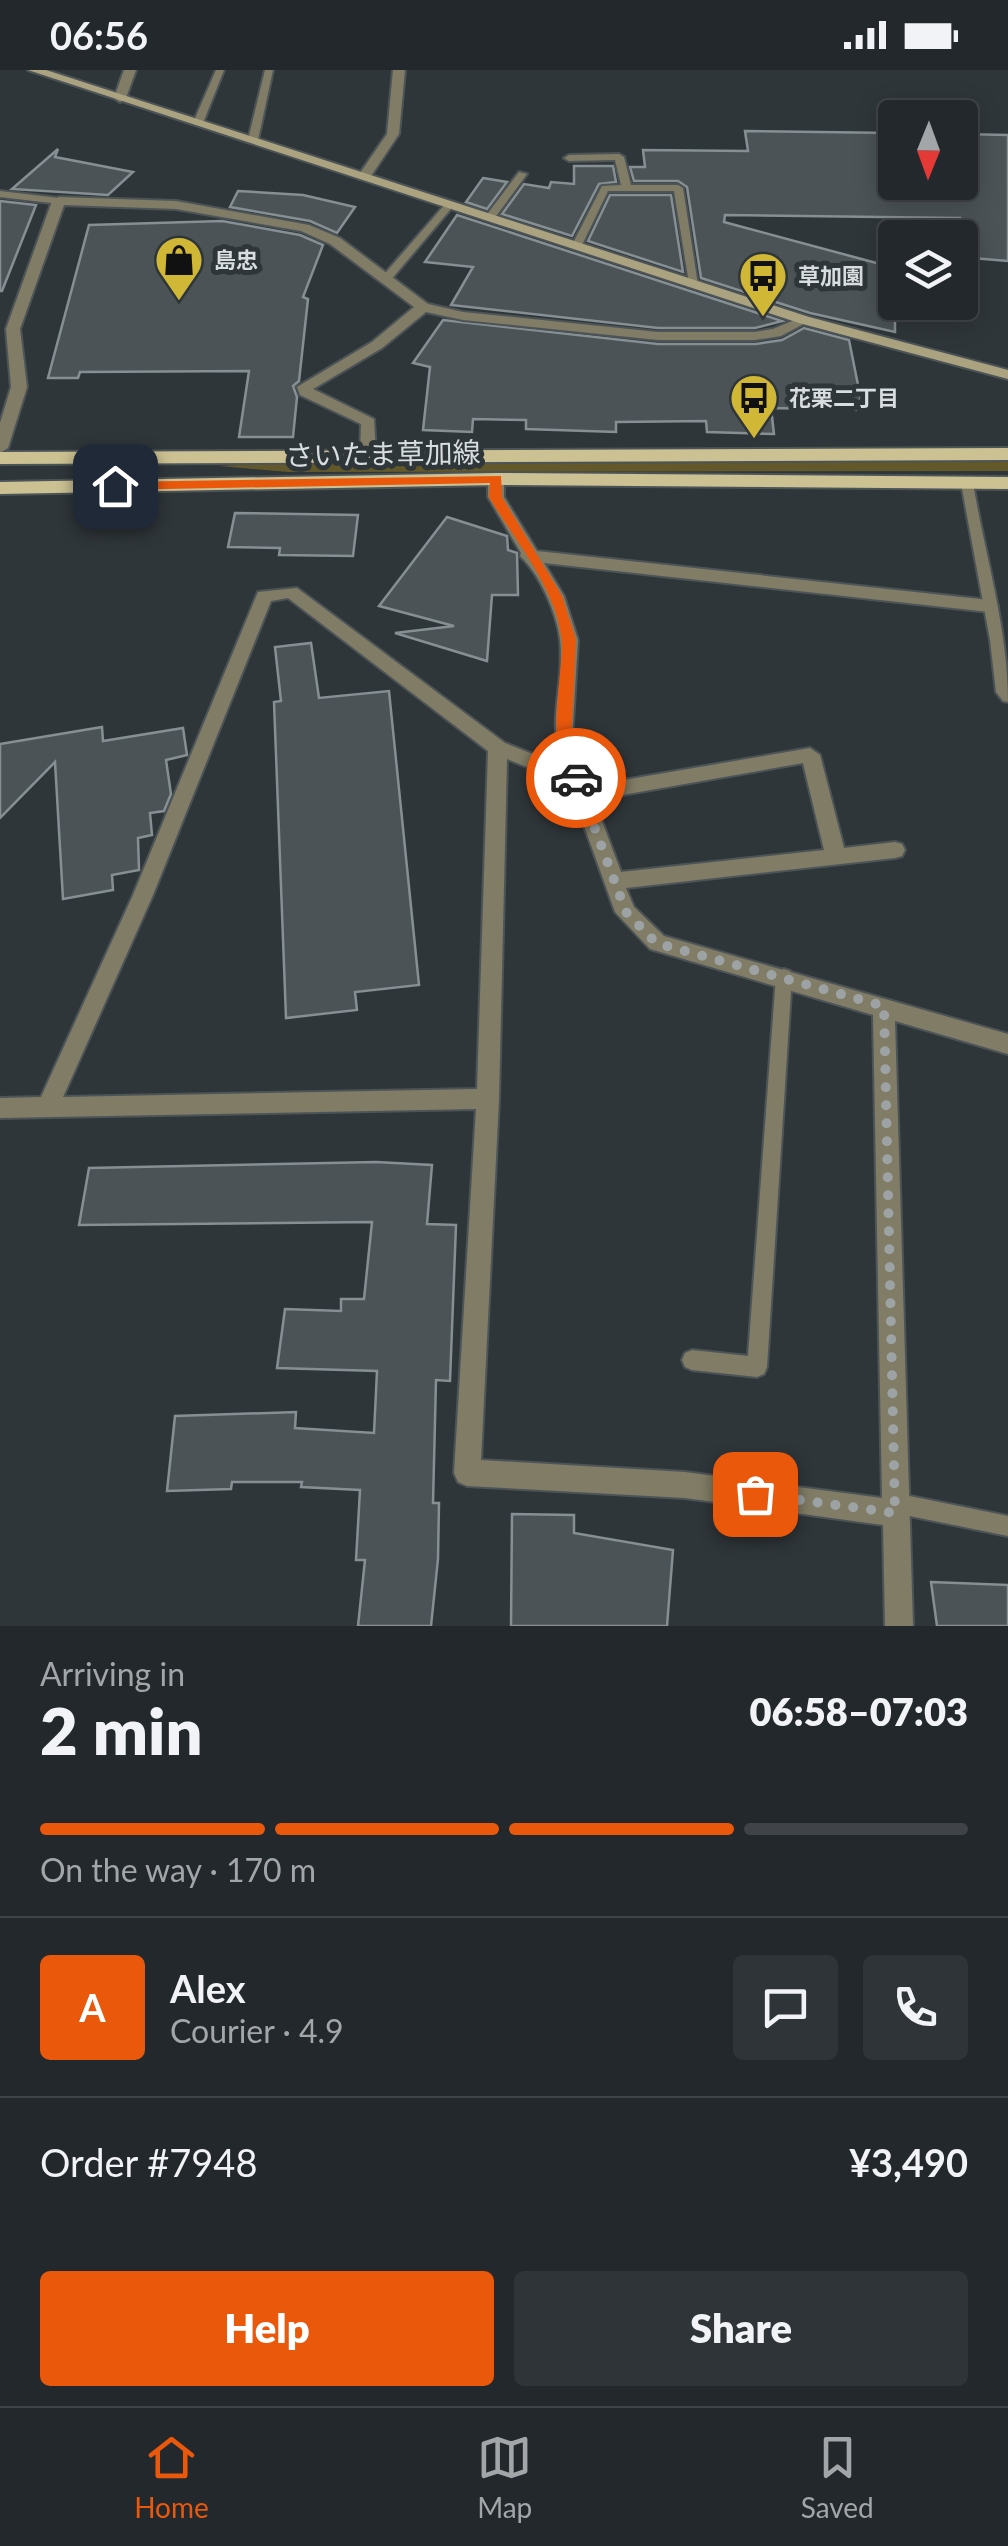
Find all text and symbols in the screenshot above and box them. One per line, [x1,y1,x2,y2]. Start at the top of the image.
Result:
text: 06:56 [50,12,148,58]
north arrow [878,100,978,200]
map controls [878,100,978,320]
button: layers [878,220,978,320]
shop icon: 島忠 [153,234,205,302]
place label: 島忠 [214,246,258,273]
bus stop icon: 草加園 [737,250,789,318]
place label: 草加園 [798,262,864,289]
bus stop icon: 花栗二丁目 [728,372,780,440]
place label: 花栗二丁目 [789,384,899,411]
street label: さいたま草加線 [285,434,481,472]
pin [73,444,158,529]
icon: home [88,459,143,514]
courier [526,728,626,828]
icon: car [549,751,604,806]
pin [713,1452,798,1537]
icon: bag [728,1467,783,1522]
text: Arriving in [40,1654,185,1693]
text: 06:58–07:03 [749,1688,968,1734]
text: 2 min [40,1691,202,1769]
text: On the way · 170 m [40,1850,316,1889]
button: chat [733,1955,838,2060]
button: phone [863,1955,968,2060]
text: Alex [170,1965,246,2011]
text: A [79,1984,106,2030]
text: Courier · 4.9 [170,2011,344,2050]
text: Order #7948 [40,2139,257,2185]
text: ¥3,490 [849,2139,968,2185]
button: Help [40,2271,494,2386]
button: Share [514,2271,968,2386]
tab: Home [134,2430,209,2524]
tab: Map [477,2430,532,2524]
tab: Saved [801,2430,874,2524]

